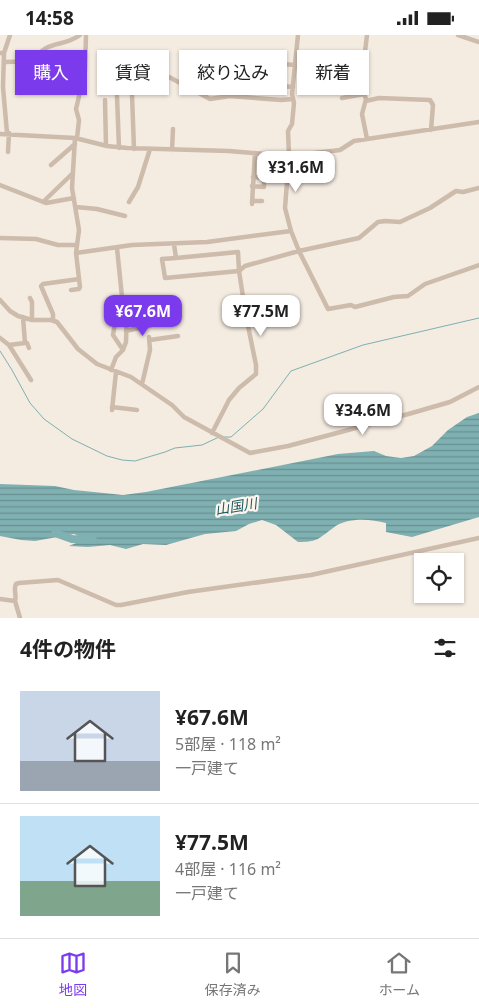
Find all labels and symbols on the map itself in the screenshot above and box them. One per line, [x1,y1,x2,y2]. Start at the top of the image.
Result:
pin: ¥31.6M [255,151,337,193]
pin: ¥67.6M [102,295,184,337]
pin: ¥77.5M [220,295,302,337]
pin: ¥34.6M [322,393,404,436]
water label: 山国川 [214,493,260,519]

